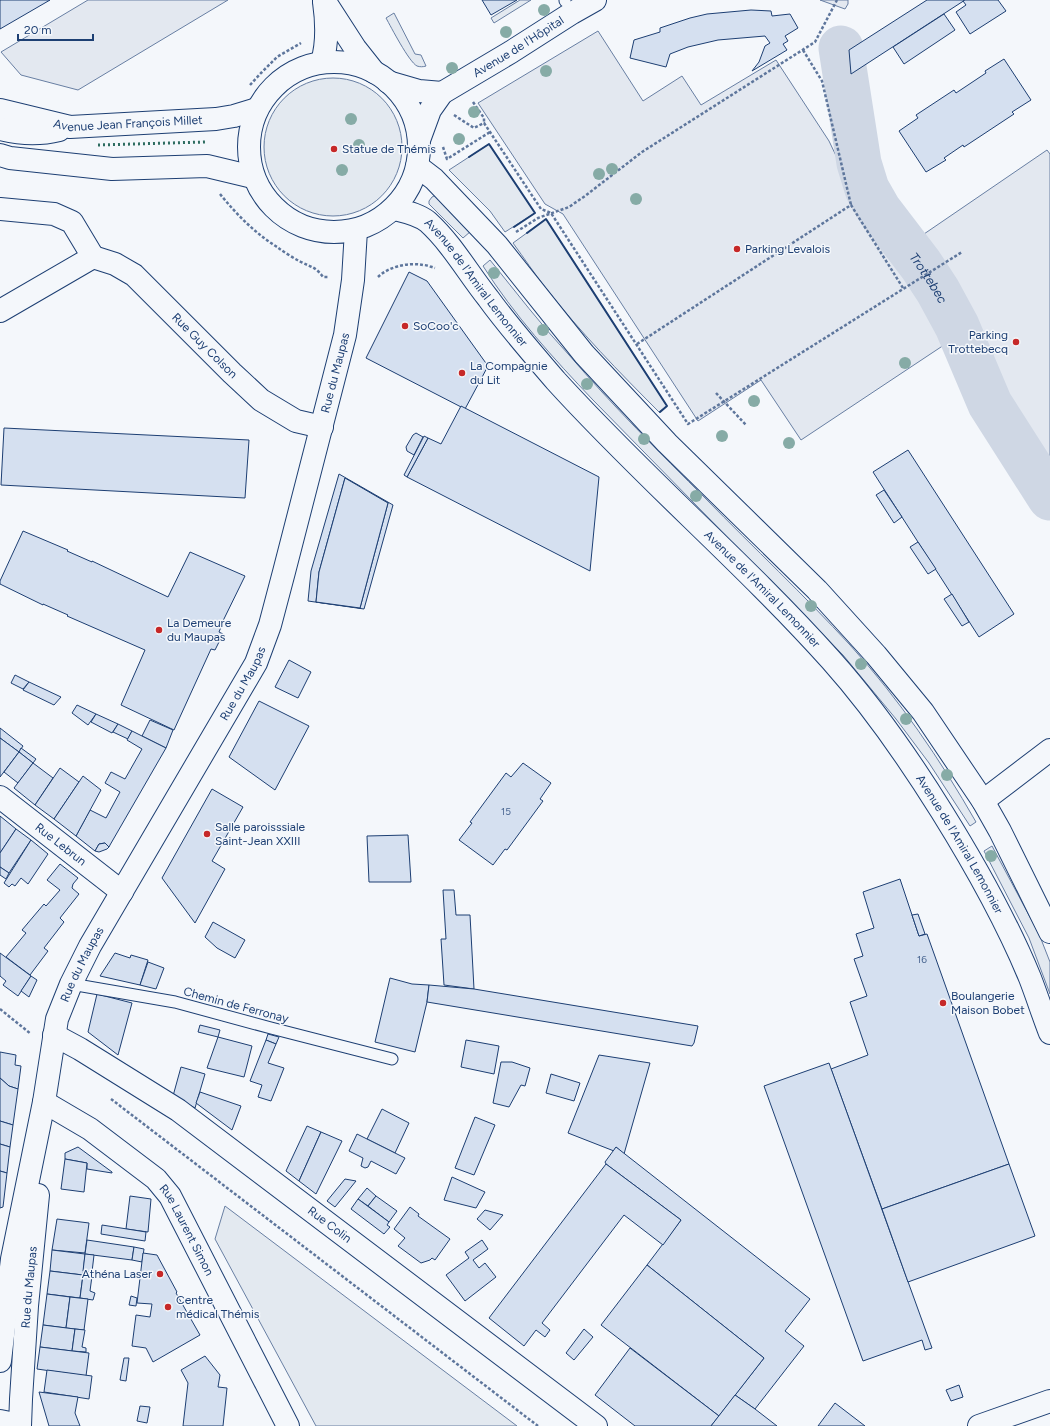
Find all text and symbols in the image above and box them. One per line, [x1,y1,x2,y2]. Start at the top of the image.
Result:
street label: Avenue de l'Hôpital [470,13,566,80]
scale bar [18,16,93,42]
text: 20 m [24,23,52,37]
street label: Avenue Jean François Millet [52,113,203,134]
place label: Statue de Thémis [342,142,436,156]
marker: Statue de Thémis [329,144,339,154]
street label: Avenue de l'Amiral Lemonnier [422,215,531,349]
place label: Parking Levalois [745,242,831,256]
marker: Parking Levalois [732,244,742,254]
water label: Trottebec [907,250,951,306]
street label: Rue Guy Colson [169,310,240,381]
place label: SoCoo'c [413,319,459,333]
marker: SoCoo'c [400,321,410,331]
place label: Parking Trottebecq [948,328,1008,356]
street label: Rue du Maupas [318,331,352,415]
marker: Parking Trottebecq [1011,337,1021,347]
place label: La Compagnie du Lit [470,359,548,387]
marker: La Compagnie du Lit [457,368,467,378]
street label: Avenue de l'Amiral Lemonnier [701,528,823,650]
place label: La Demeure du Maupas [167,616,232,644]
marker: La Demeure du Maupas [154,625,164,635]
street label: Rue du Maupas [217,644,269,723]
street label: Avenue de l'Amiral Lemonnier [913,772,1006,916]
house number: 15 [501,805,511,818]
street label: Rue Lebrun [32,820,89,869]
place label: Salle paroisssiale Saint-Jean XXIII [215,820,306,848]
marker: Salle paroisssiale Saint-Jean XXIII [202,829,212,839]
street label: Rue du Maupas [58,924,107,1004]
house number: 16 [917,953,927,966]
street label: Chemin de Ferronay [182,984,291,1026]
place label: Boulangerie Maison Bobet [951,989,1025,1017]
marker: Boulangerie Maison Bobet [938,998,948,1008]
street label: Rue Laurent Simon [156,1181,217,1278]
street label: Rue Colin [305,1203,355,1246]
street label: Rue du Maupas [19,1245,40,1329]
place label: Athéna Laser [82,1267,152,1281]
marker: Athéna Laser [155,1269,165,1279]
place label: Centre médical Thémis [176,1293,260,1321]
marker: Centre médical Thémis [163,1302,173,1312]

